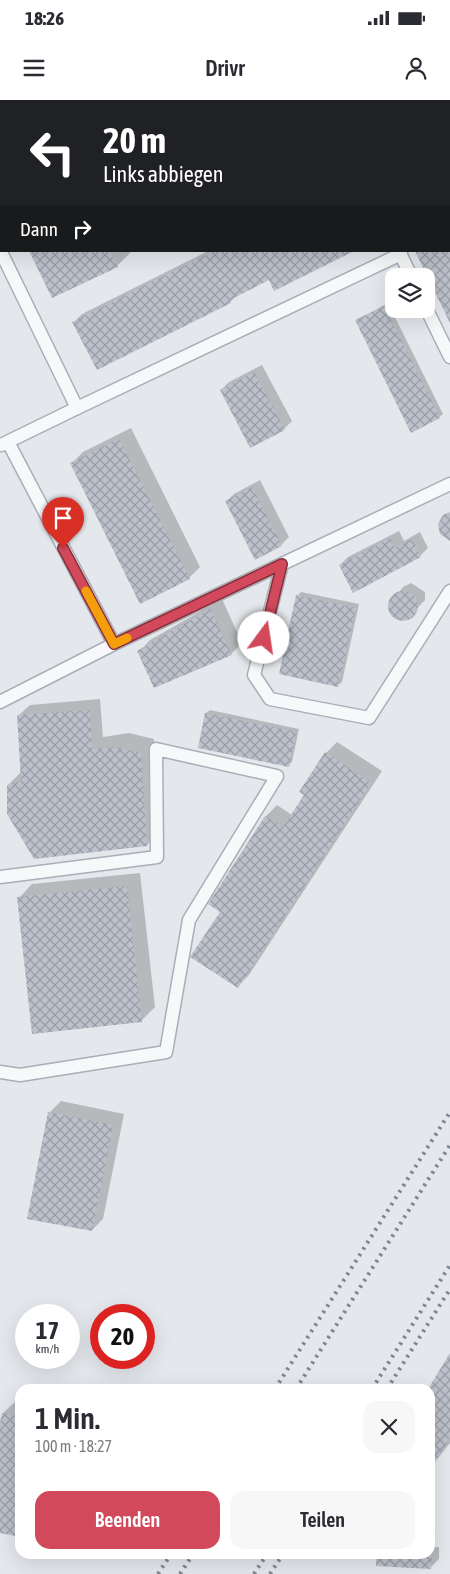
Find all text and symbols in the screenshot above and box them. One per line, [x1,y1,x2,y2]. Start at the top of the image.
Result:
text: 18:26 [25,7,64,29]
icon: menu [20,54,48,82]
icon: person [402,54,430,82]
text: Drivr [205,55,245,81]
icon: left [20,120,85,185]
text: 20 m [103,120,166,160]
text: Links abbiegen [103,161,224,187]
icon: right [68,215,96,243]
text: Dann [20,218,58,240]
map controls [385,268,435,318]
button: layers [385,268,435,318]
pin [42,497,84,548]
icon: arrive [49,504,77,532]
position arrow [237,611,289,663]
speed limit sign: 20 [90,1304,155,1369]
text: 17 [36,1316,59,1344]
text: km/h [36,1342,59,1356]
text: 1 Min. [35,1401,100,1435]
button: close [363,1401,415,1453]
text: 100 m · 18:27 [35,1437,112,1455]
button: Beenden [35,1491,220,1549]
button: Teilen [230,1491,415,1549]

